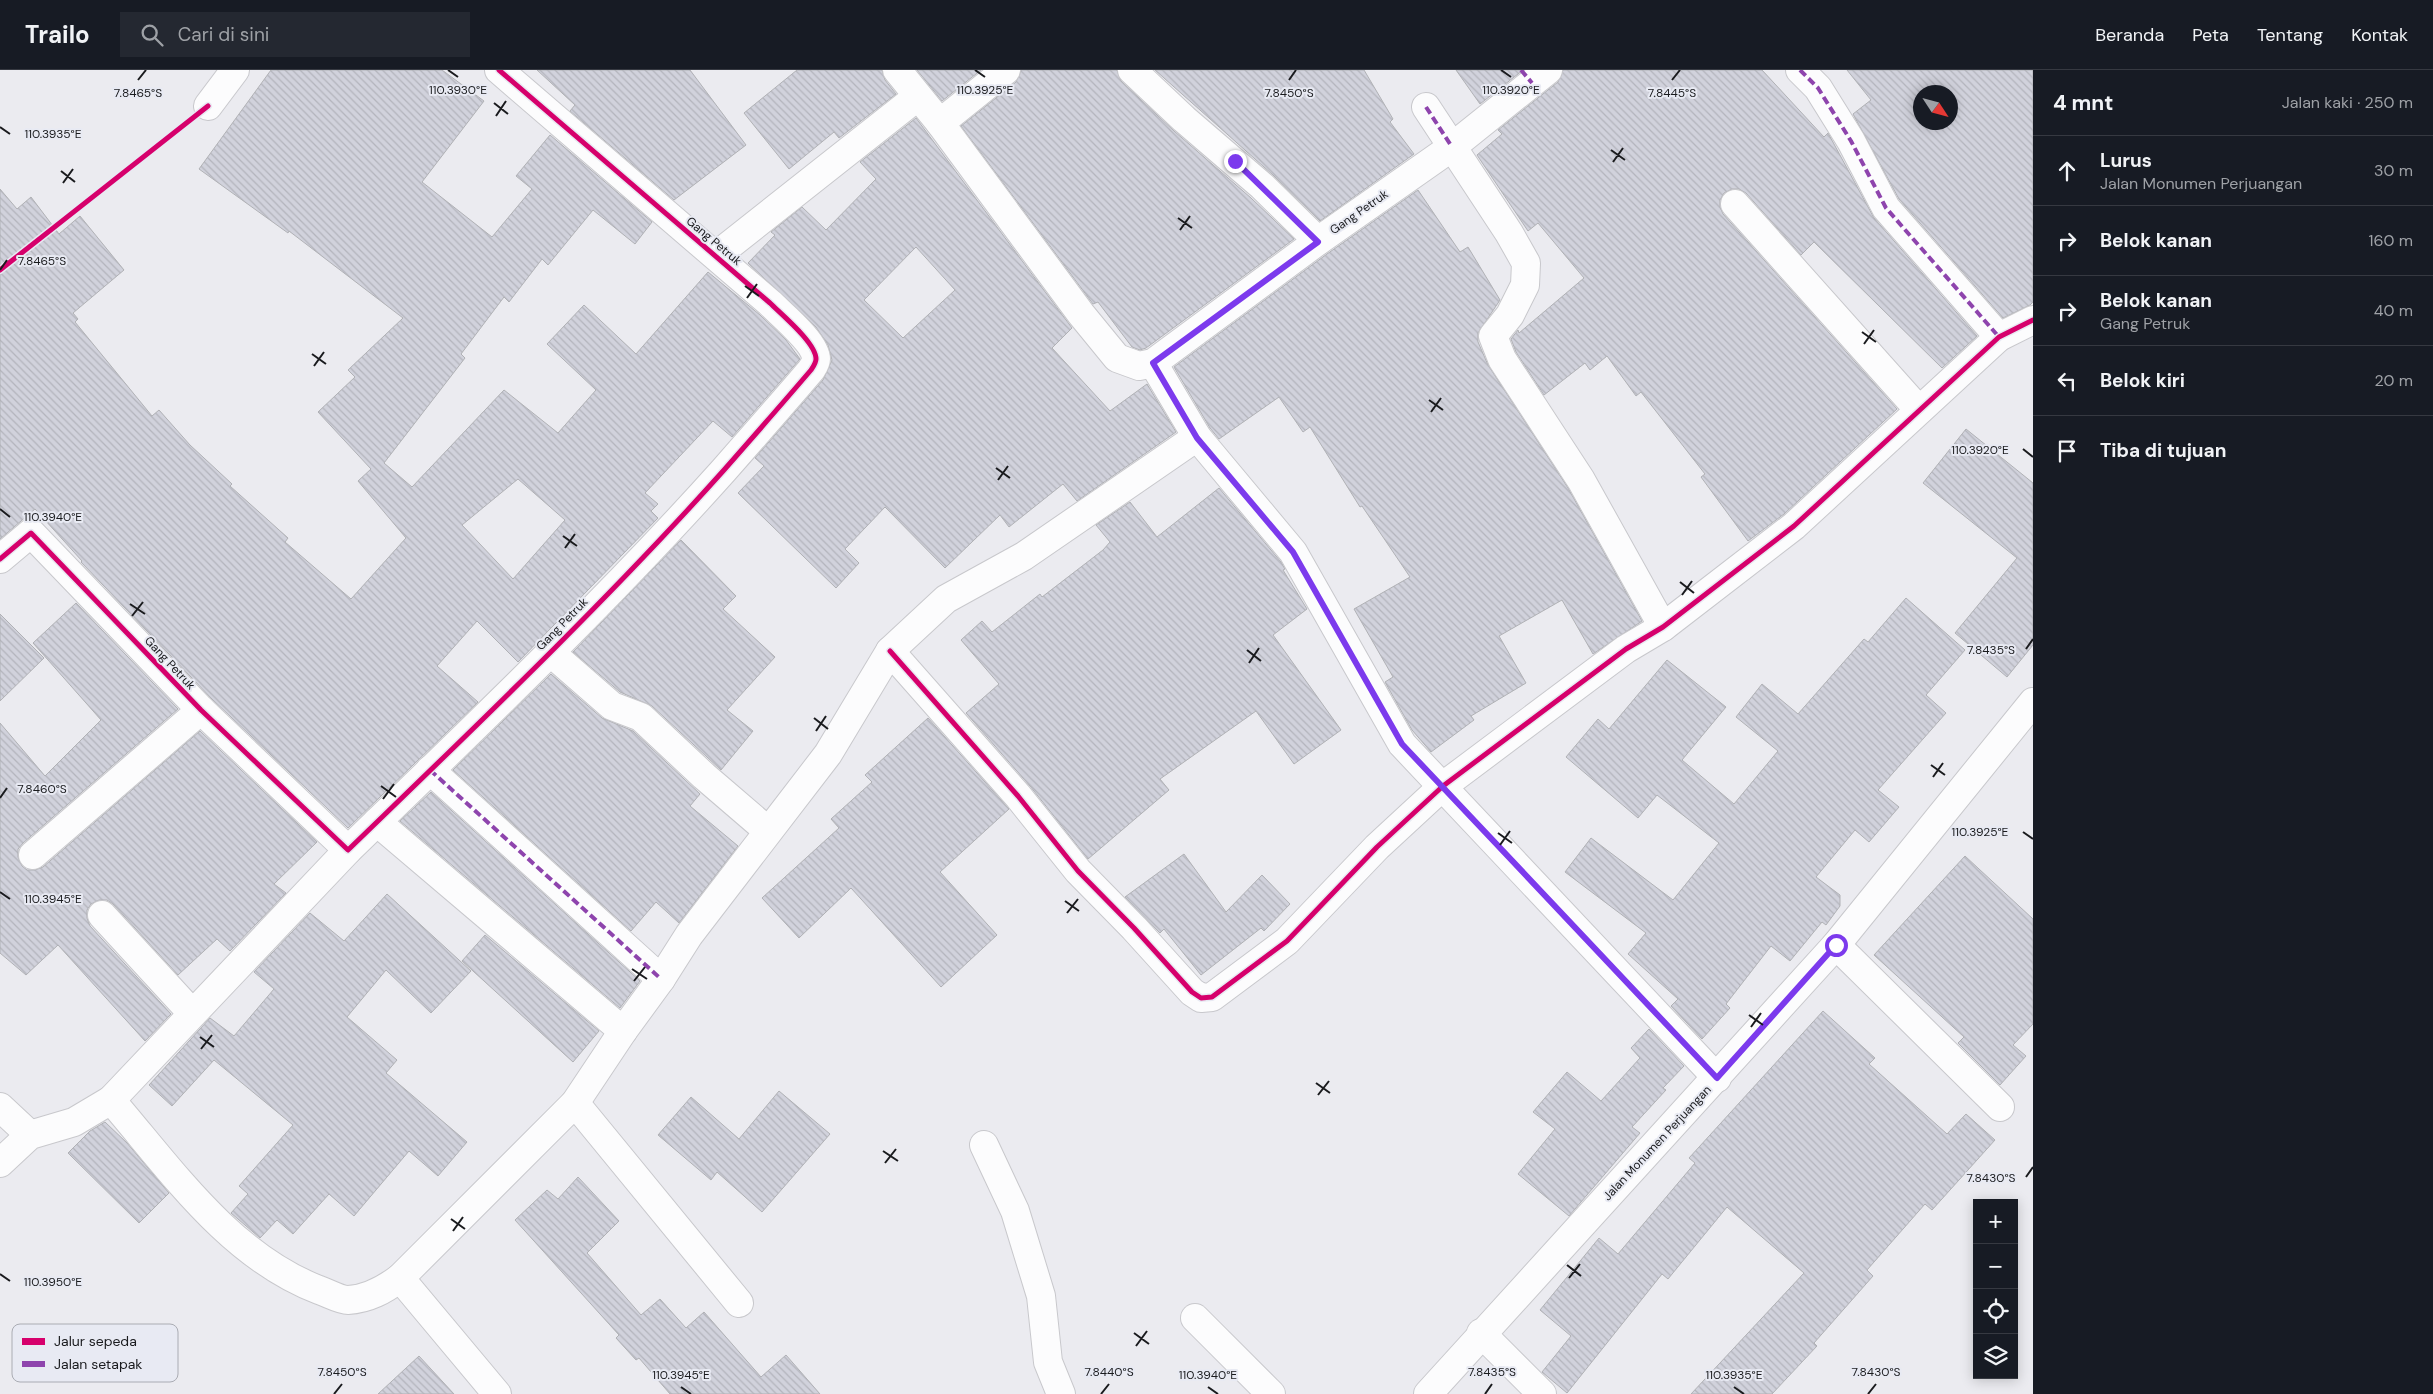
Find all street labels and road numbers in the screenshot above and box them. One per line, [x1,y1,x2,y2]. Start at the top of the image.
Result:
street label: Gang Petruk [1327,186,1391,238]
street label: Gang Petruk [683,213,745,269]
street label: Gang Petruk [533,594,591,654]
street label: Gang Petruk [141,633,199,693]
street label: Jalan Monumen Perjuangan [1599,1082,1715,1204]

